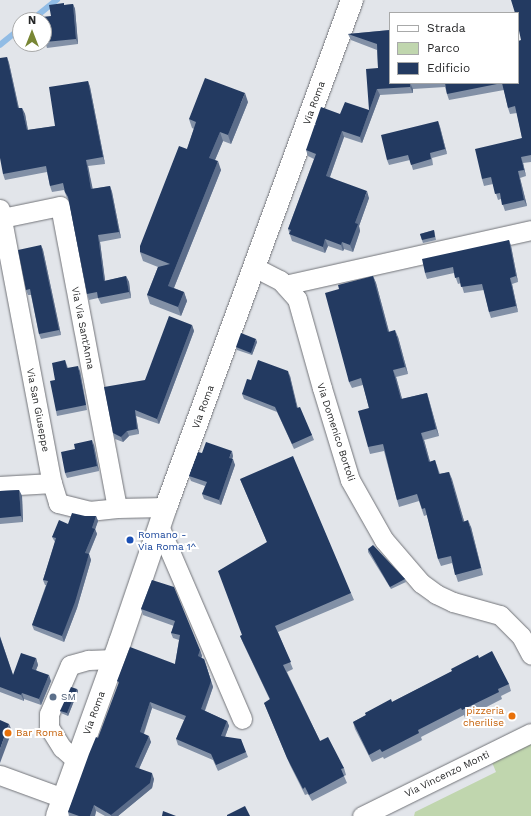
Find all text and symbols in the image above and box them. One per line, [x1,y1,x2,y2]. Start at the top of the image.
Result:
north arrow [12,12,52,52]
legend [389,12,519,84]
text: N [28,14,36,27]
text: Strada [427,21,466,35]
text: Parco [427,41,460,55]
text: Edificio [427,61,470,75]
street label: Via Roma [301,79,327,127]
street label: Via Via Sant'Anna [69,285,97,371]
street label: Via San Giuseppe [24,367,52,453]
street label: Via Domenico Bortoli [314,381,358,483]
street label: Via Roma [190,383,216,431]
place label: Romano - Via Roma 1^ [138,528,197,552]
marker: Romano - Via Roma 1^ [125,535,135,545]
street label: Via Roma [81,689,107,737]
place label: SM [61,691,76,703]
marker: SM [48,692,58,702]
place label: pizzeria cherilise [463,704,504,728]
marker: pizzeria cherilise [507,711,517,721]
place label: Bar Roma [16,727,63,739]
marker: Bar Roma [3,728,13,738]
street label: Via Vincenzo Monti [402,748,492,800]

